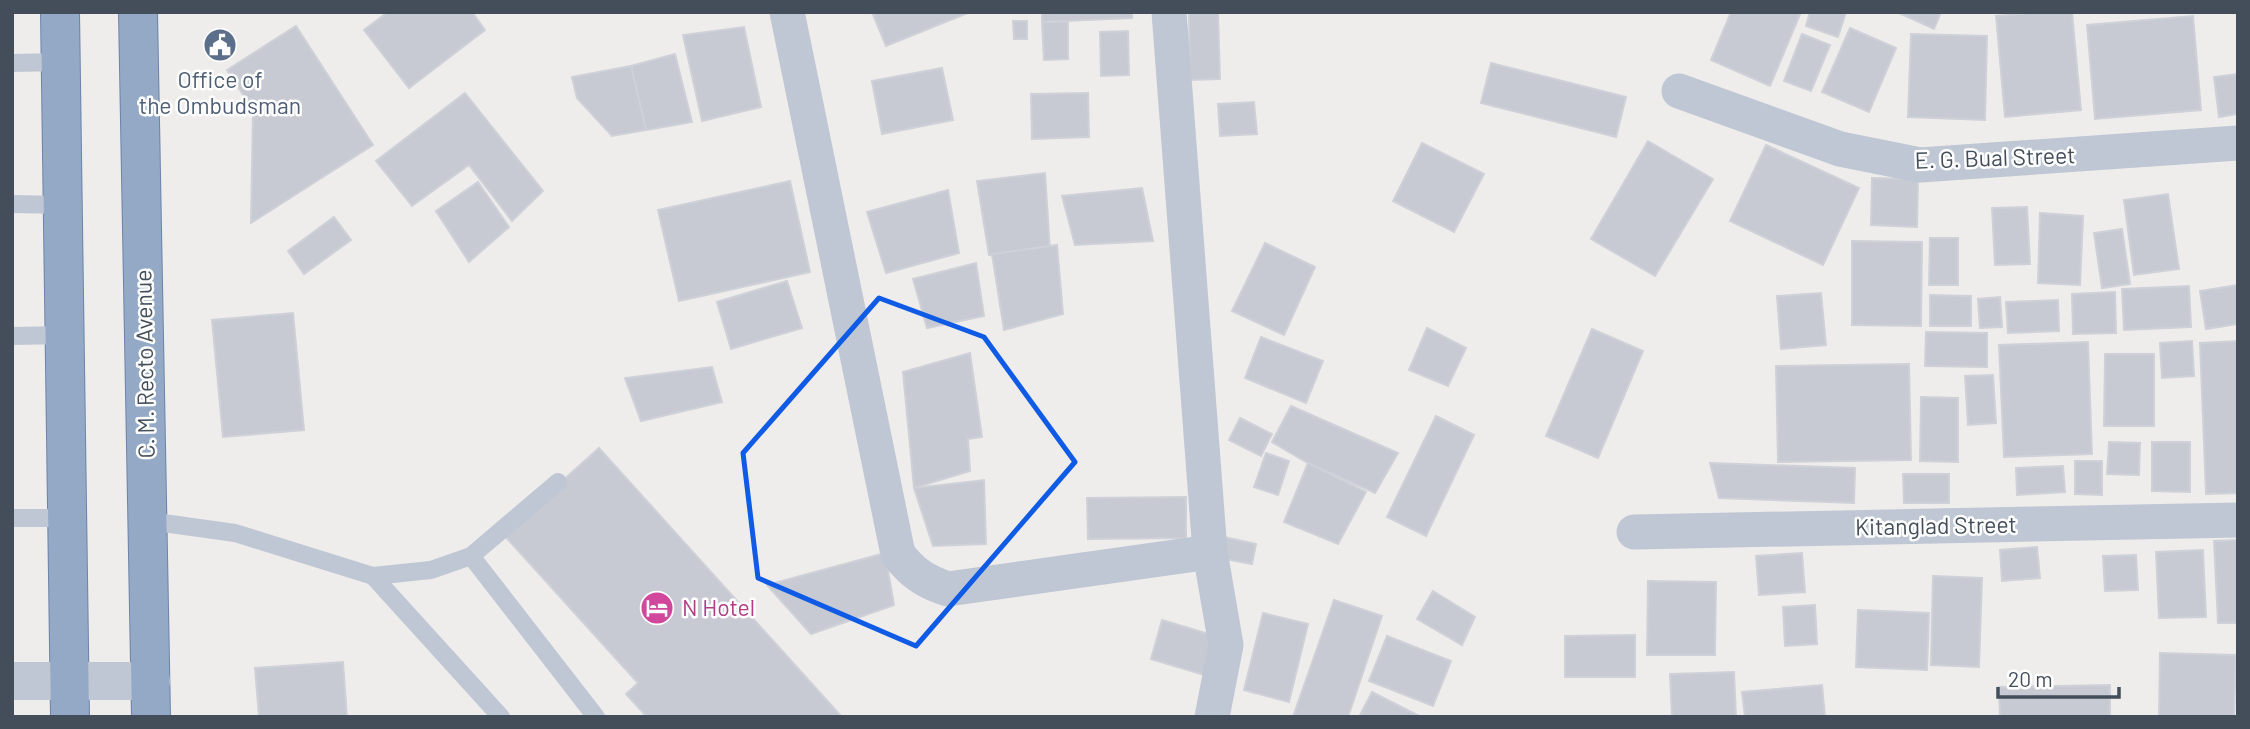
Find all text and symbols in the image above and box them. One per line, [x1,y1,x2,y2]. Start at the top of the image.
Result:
public building icon: Office of the Ombudsman [201,26,239,64]
place label: Office of the Ombudsman [139,65,301,119]
street label: E. G. Bual Street [1914,140,2076,174]
street label: C. M. Recto Avenue [128,269,160,459]
street label: Kitanglad Street [1855,510,2017,540]
hotel icon: N Hotel [638,589,676,627]
place label: N Hotel [682,593,755,621]
scale bar [1998,656,2119,700]
text: 20 m [2008,666,2053,691]

